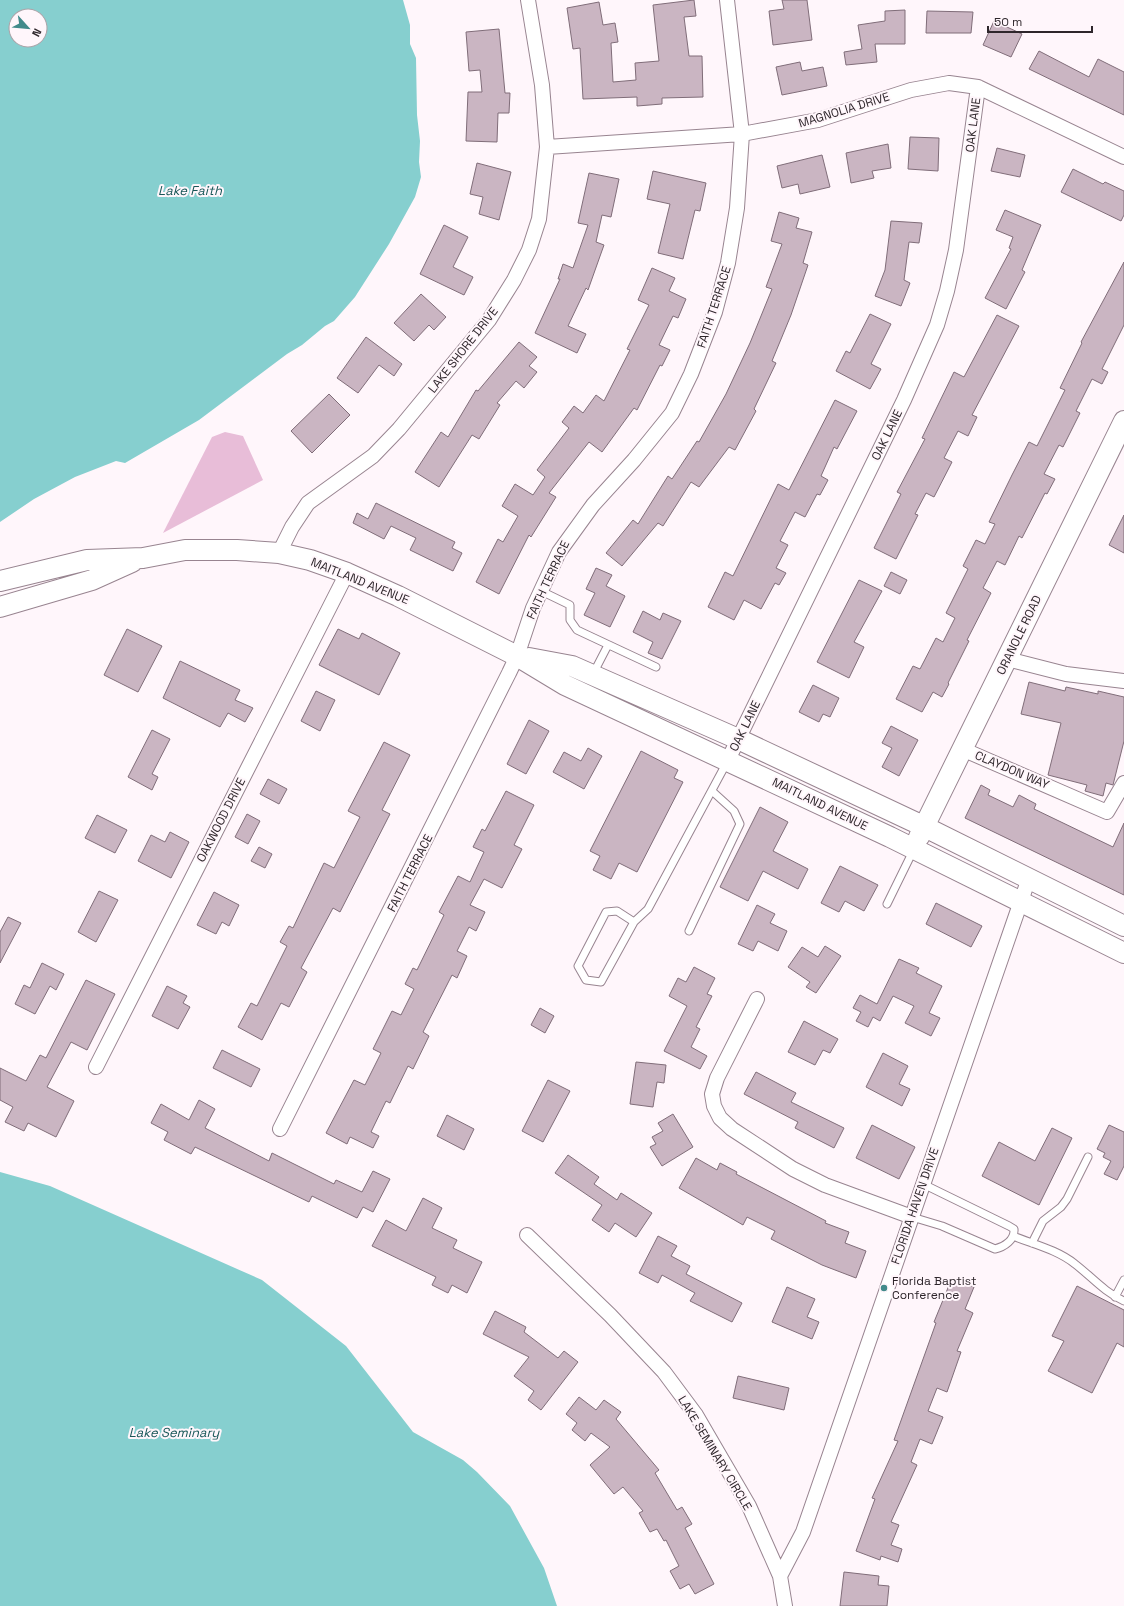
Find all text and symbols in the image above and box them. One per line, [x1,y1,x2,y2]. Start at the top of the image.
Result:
north arrow [8,8,48,48]
scale bar [988,8,1092,34]
text: 50 m [994,14,1022,30]
text: N [29,26,45,39]
street label: MAGNOLIA DRIVE [797,88,892,131]
street label: OAK LANE [962,97,984,153]
water label: Lake Faith [158,182,223,199]
street label: FAITH TERRACE [693,264,735,350]
street label: LAKE SHORE DRIVE [425,304,502,396]
street label: OAK LANE [868,407,906,463]
street label: FAITH TERRACE [523,538,573,622]
street label: MAITLAND AVENUE [308,554,412,608]
street label: ORANOLE ROAD [993,593,1045,677]
street label: OAK LANE [726,698,764,754]
street label: CLAYDON WAY [972,747,1052,793]
street label: MAITLAND AVENUE [769,774,871,834]
street label: OAKWOOD DRIVE [193,775,249,865]
street label: FAITH TERRACE [384,831,437,915]
street label: FLORIDA HAVEN DRIVE [888,1145,943,1266]
place label: Florida Baptist Conference [892,1273,977,1303]
marker: Florida Baptist Conference [879,1283,889,1293]
street label: LAKE SEMINARY CIRCLE [674,1393,756,1514]
water label: Lake Seminary [129,1424,220,1441]

